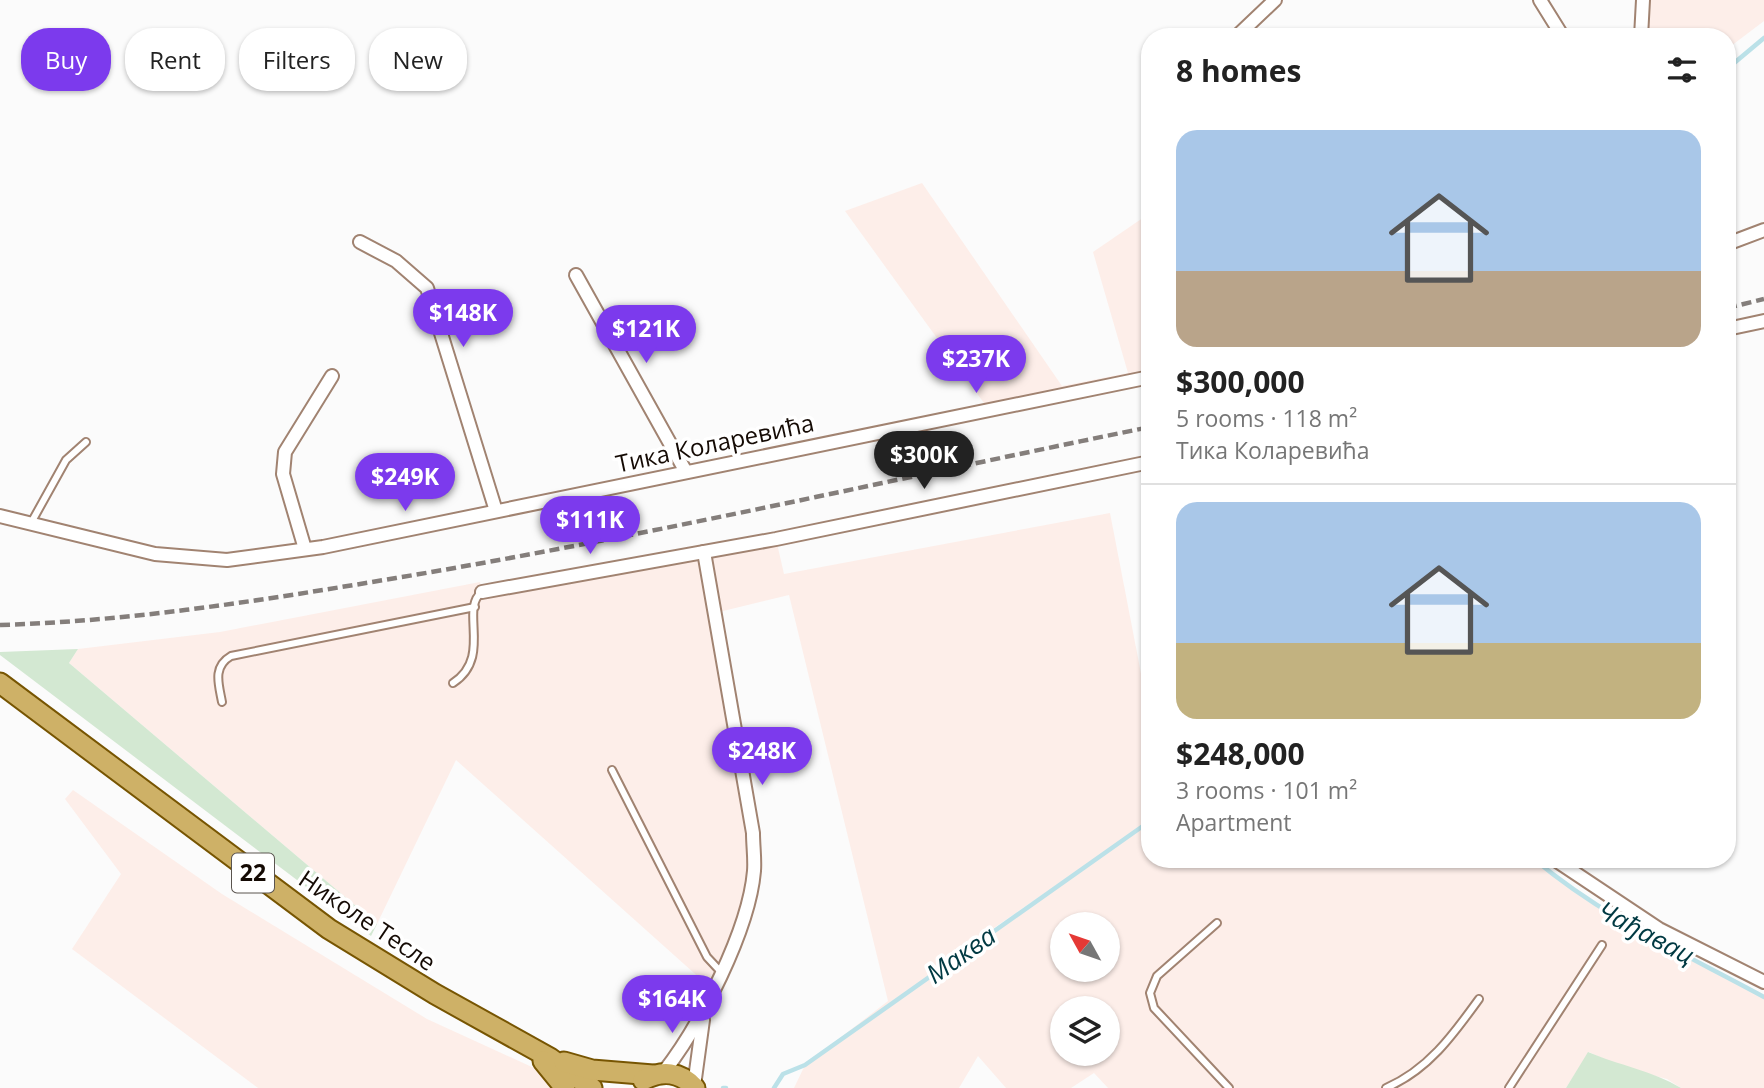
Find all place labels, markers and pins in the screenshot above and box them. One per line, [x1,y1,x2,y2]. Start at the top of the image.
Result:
pin: $148K [414,290,512,349]
pin: $121K [597,306,695,365]
pin: $237K [927,336,1025,395]
pin: $300K [875,432,973,491]
pin: $249K [356,454,454,513]
pin: $111K [541,496,639,556]
pin: $248K [713,728,811,787]
pin: $164K [623,976,721,1035]

